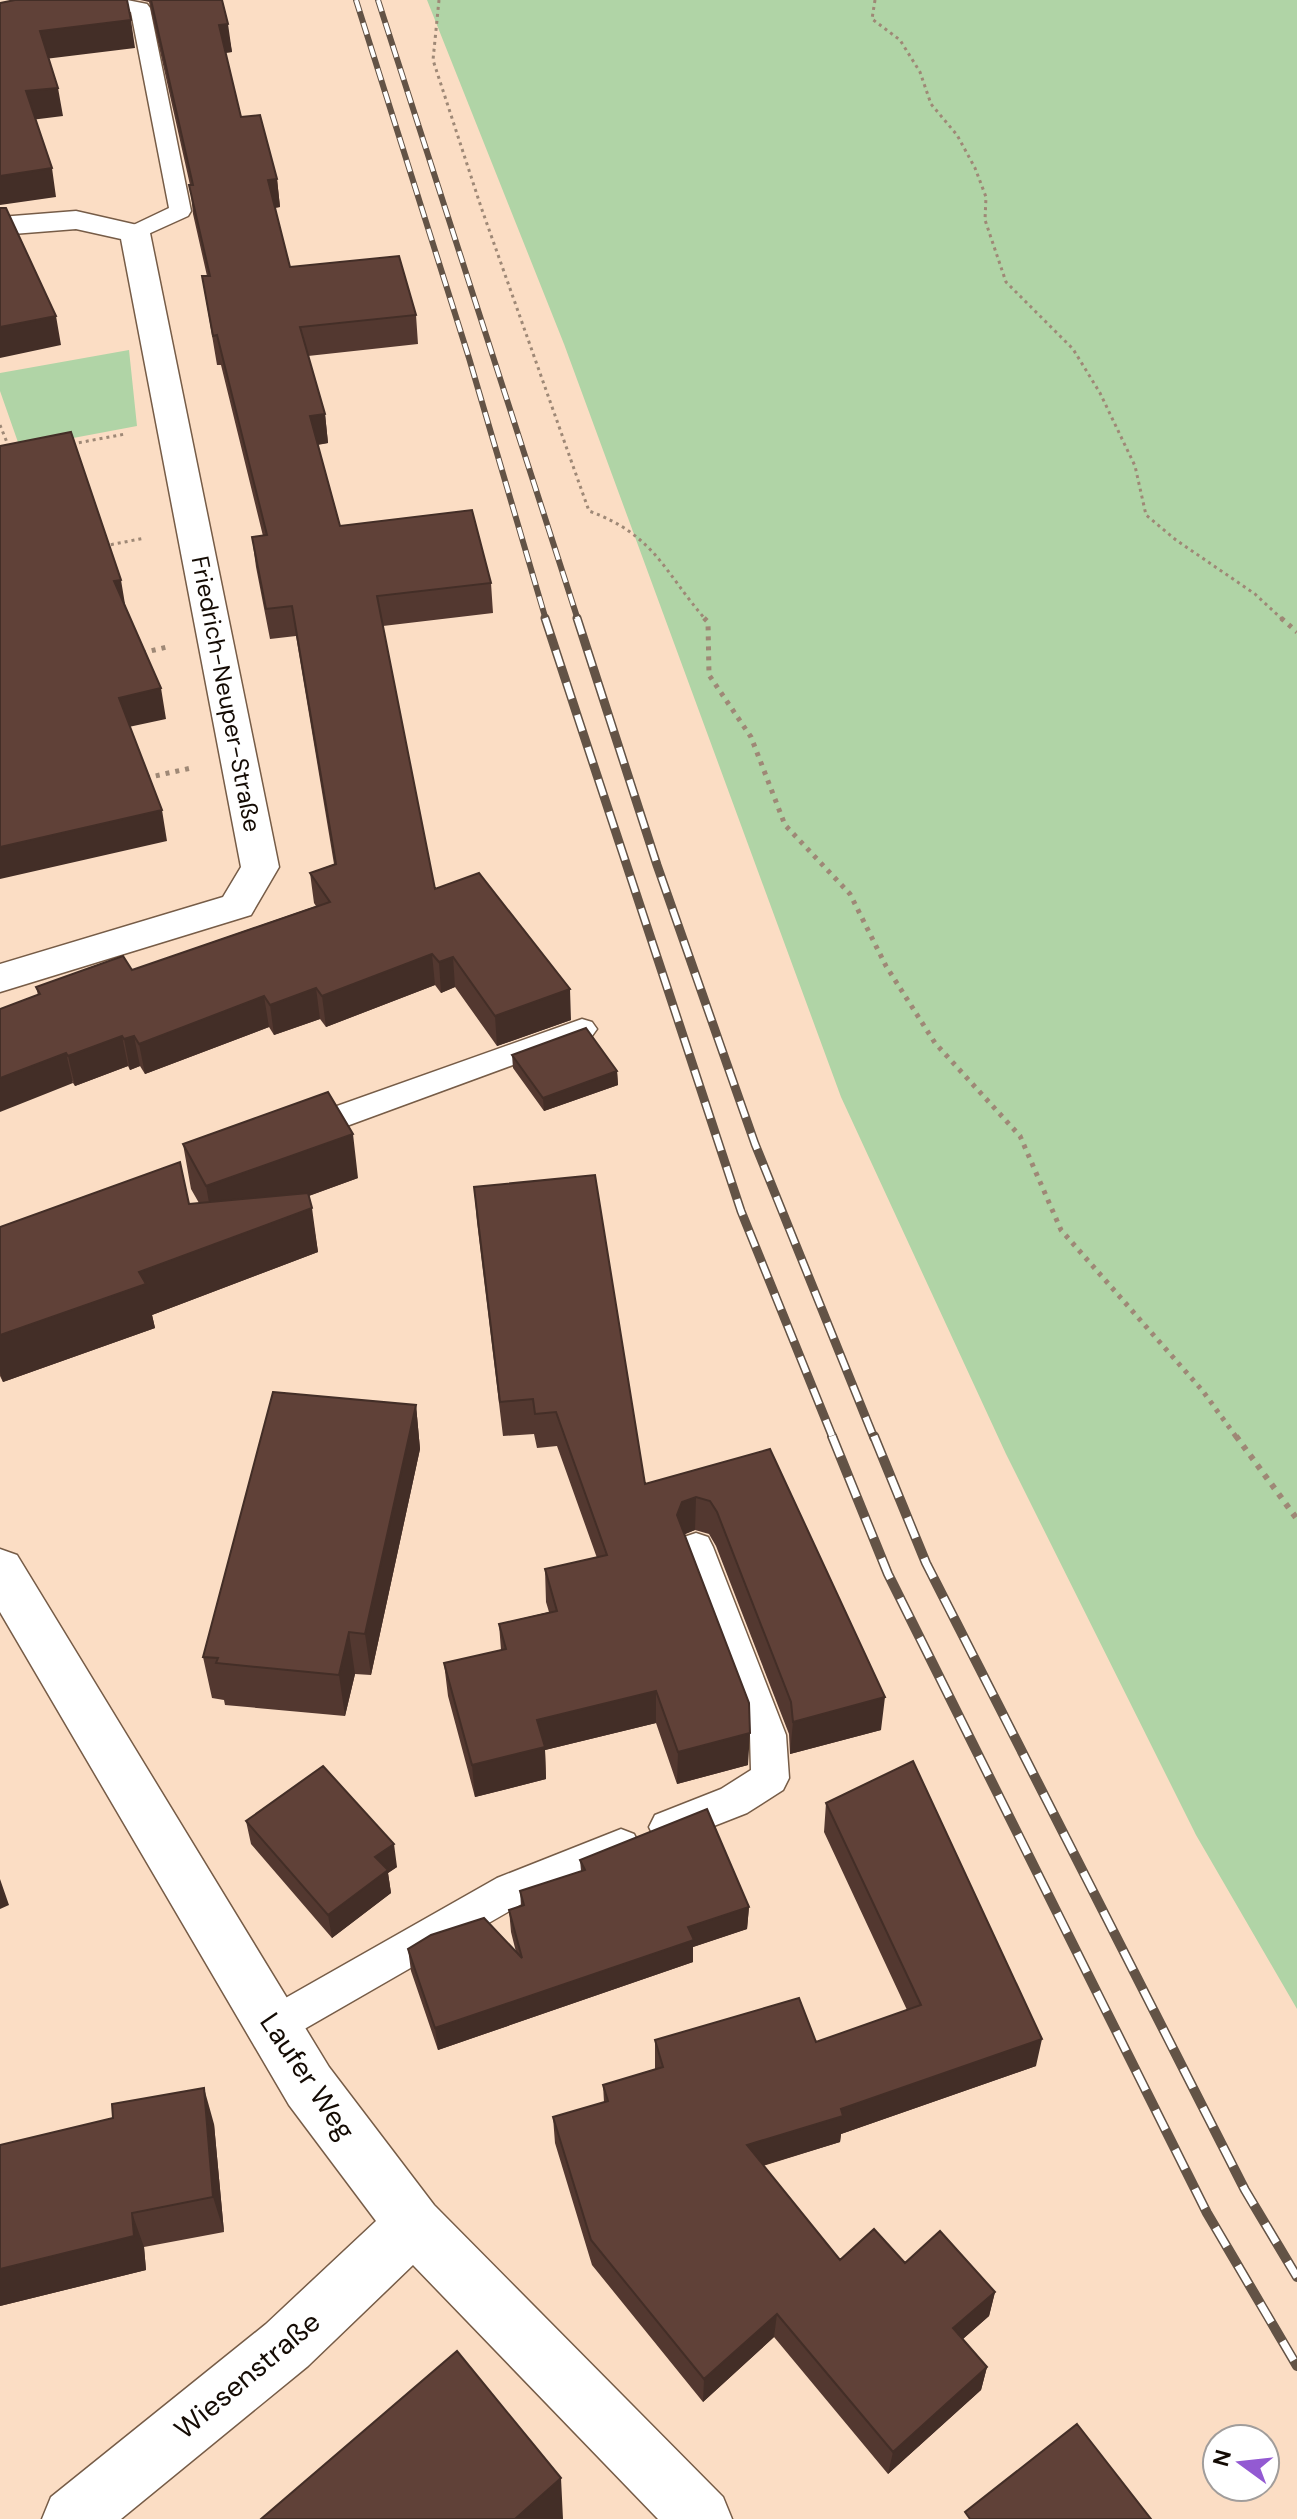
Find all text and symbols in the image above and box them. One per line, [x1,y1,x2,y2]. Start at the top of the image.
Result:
street label: Friedrich-Neuper-Straße [185,553,268,834]
street label: Laufer Weg [251,2005,364,2147]
street label: Wiesenstraße [167,2303,328,2447]
north arrow [1201,2423,1281,2503]
text: N [1206,2446,1238,2469]

